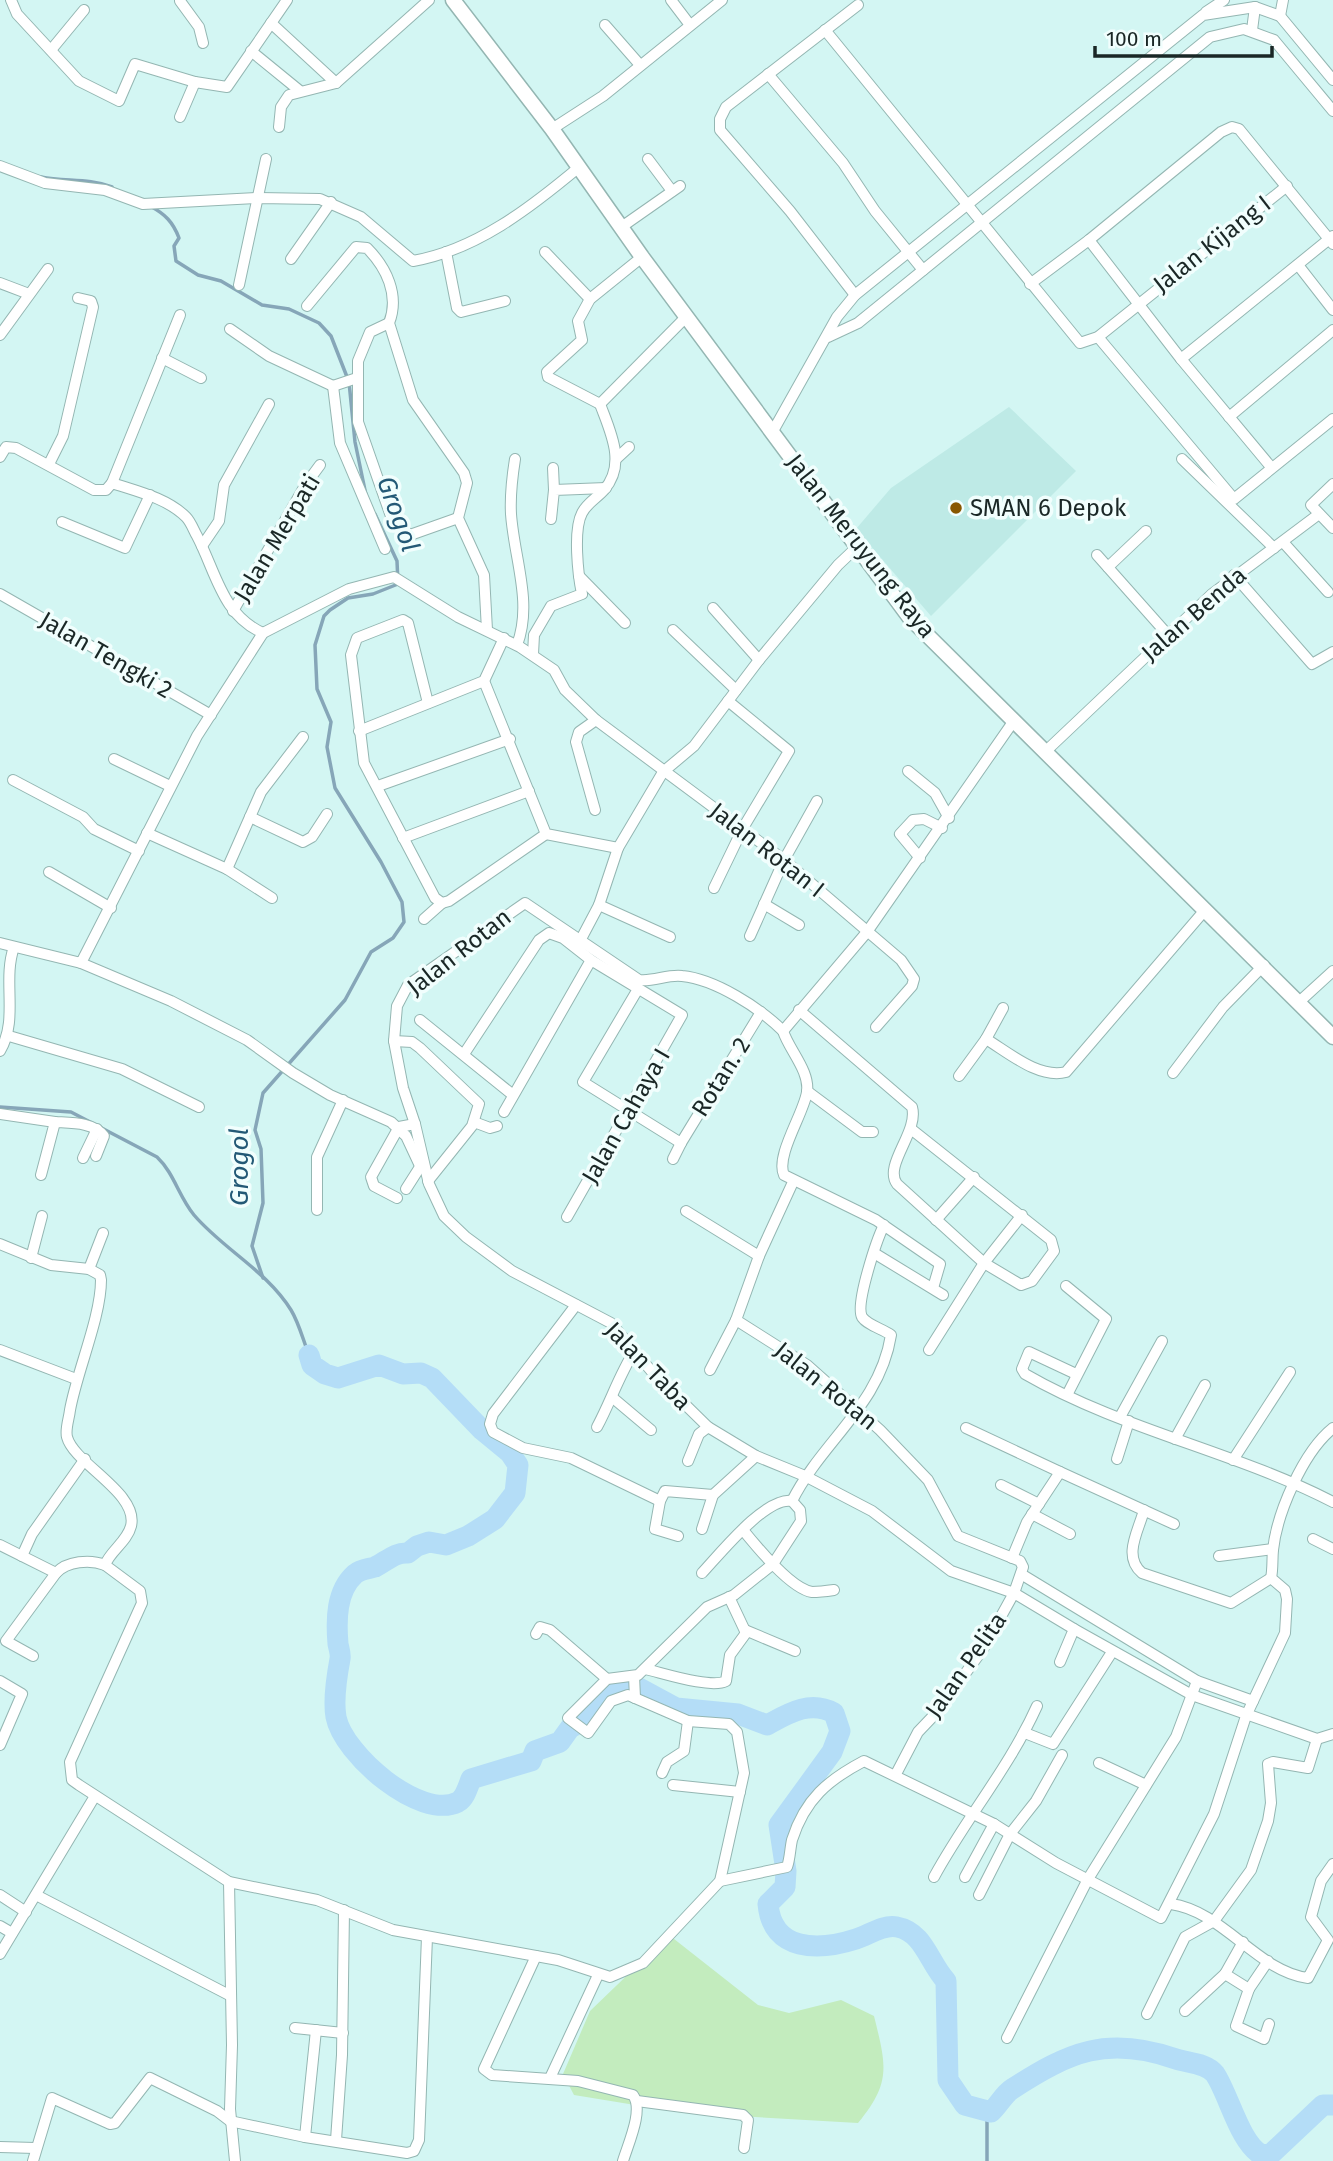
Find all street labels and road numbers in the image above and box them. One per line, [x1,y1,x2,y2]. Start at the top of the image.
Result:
street label: Jalan Kijang I [1148,190,1276,298]
street label: Jalan Meruyung Raya [781,448,941,644]
street label: Jalan Merpati [228,469,326,607]
street label: Jalan Benda [1136,561,1252,667]
street label: Jalan Tengki 2 [35,606,177,704]
street label: Jalan Rotan I [704,797,830,903]
street label: Jalan Rotan [401,903,517,1001]
street label: Rotan. 2 [686,1032,756,1122]
street label: Jalan Cahaya I [576,1043,676,1189]
street label: Jalan Taba [599,1316,697,1416]
street label: Jalan Rotan [769,1336,883,1436]
street label: Jalan Pelita [919,1607,1013,1723]

